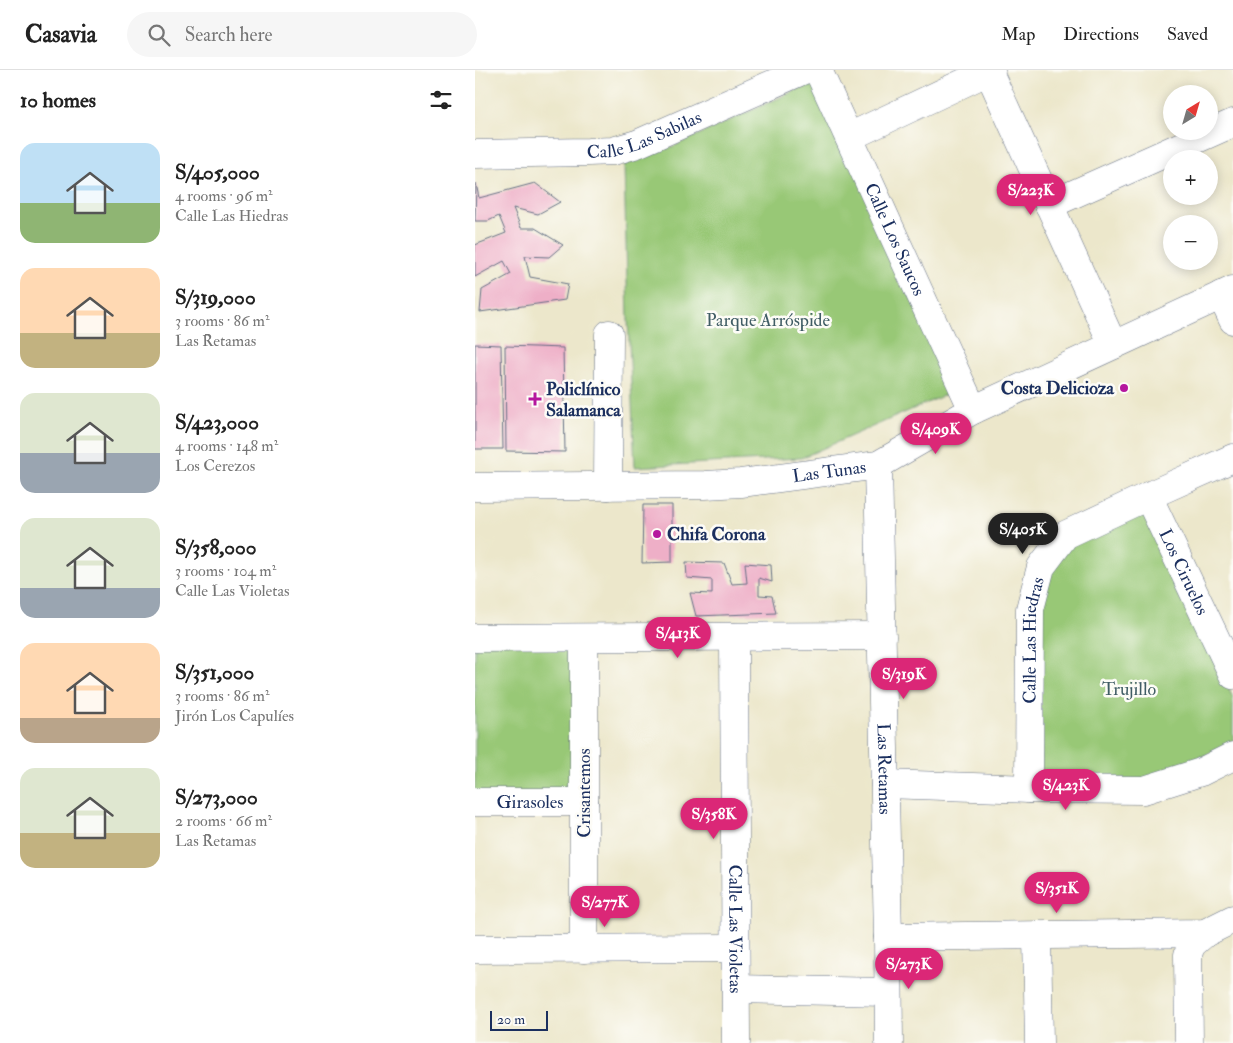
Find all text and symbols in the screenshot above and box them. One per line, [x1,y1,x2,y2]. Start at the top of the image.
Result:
search box [127,12,477,57]
text: Casavia [25,19,97,50]
icon: search [145,21,173,49]
text: Search here [185,23,273,47]
text: Map [1002,23,1035,46]
text: Directions [1063,23,1139,46]
text: Saved [1167,23,1208,46]
north arrow [1163,85,1217,140]
map controls [1163,85,1218,270]
icon: filters [427,86,455,114]
text: 10 homes [20,87,96,114]
street label: Calle Las Sabilas [586,106,705,164]
button: + [1163,150,1218,205]
text: S/405,000 [175,159,260,186]
icon: home [60,163,120,223]
pin: S/223K [990,174,1072,216]
street label: Calle Los Saucos [859,179,930,300]
text: S/223K [1008,180,1054,200]
text: 4 rooms · 96 m² [175,186,273,206]
text: Calle Las Hiedras [175,206,288,226]
button: − [1163,215,1218,270]
text: S/319,000 [175,284,256,311]
icon: home [60,288,120,348]
park label: Parque Arróspide [706,309,830,332]
text: 3 rooms · 86 m² [175,311,269,331]
text: Las Retamas [175,331,256,351]
place label: Costa Delicioza [1001,377,1115,400]
place label: Policlínico Salamanca [546,378,621,422]
marker: Costa Delicioza [1118,382,1130,394]
marker: Policlínico Salamanca [528,392,542,406]
text: S/423,000 [175,409,259,436]
pin: S/409K [895,412,977,455]
icon: home [60,413,120,473]
text: S/409K [912,419,960,439]
text: 4 rooms · 148 m² [175,436,278,456]
text: Los Cerezos [175,456,255,476]
street label: Las Tunas [791,456,867,488]
pin: S/405K [982,512,1064,555]
text: S/405K [999,519,1047,539]
place label: Chifa Corona [667,523,766,546]
street label: Los Ciruelos [1153,525,1214,619]
marker: Chifa Corona [651,528,663,540]
text: S/358,000 [175,534,257,561]
icon: home [60,538,120,598]
text: 3 rooms · 104 m² [175,561,276,581]
street label: Calle Las Hiedras [1018,574,1050,704]
text: Calle Las Violetas [175,581,289,601]
pin: S/413K [637,616,719,659]
text: S/413K [656,623,700,643]
pin: S/319K [863,658,945,700]
text: S/351,000 [175,659,254,686]
icon: home [60,663,120,723]
text: S/319K [882,664,926,684]
park label: Trujillo [1102,678,1156,701]
text: 3 rooms · 86 m² [175,686,269,706]
text: Jirón Los Capulíes [175,706,294,726]
street label: Las Retamas [871,723,896,815]
street label: Crisantemos [573,748,596,838]
pin: S/423K [1025,768,1107,811]
text: S/423K [1043,775,1089,795]
text: S/273,000 [175,784,258,811]
icon: home [60,788,120,848]
street label: Girasoles [496,791,564,814]
pin: S/358K [673,798,755,840]
text: S/358K [692,804,736,824]
text: 2 rooms · 66 m² [175,811,272,831]
text: Las Retamas [175,831,256,851]
street label: Calle Las Violetas [723,864,747,994]
pin: S/351K [1016,872,1098,914]
text: S/351K [1035,878,1079,898]
pin: S/277K [564,886,646,928]
text: S/277K [582,892,628,912]
pin: S/273K [868,948,950,990]
text: S/273K [886,954,932,974]
scale bar [490,1008,547,1031]
text: 20 m [497,1011,525,1028]

